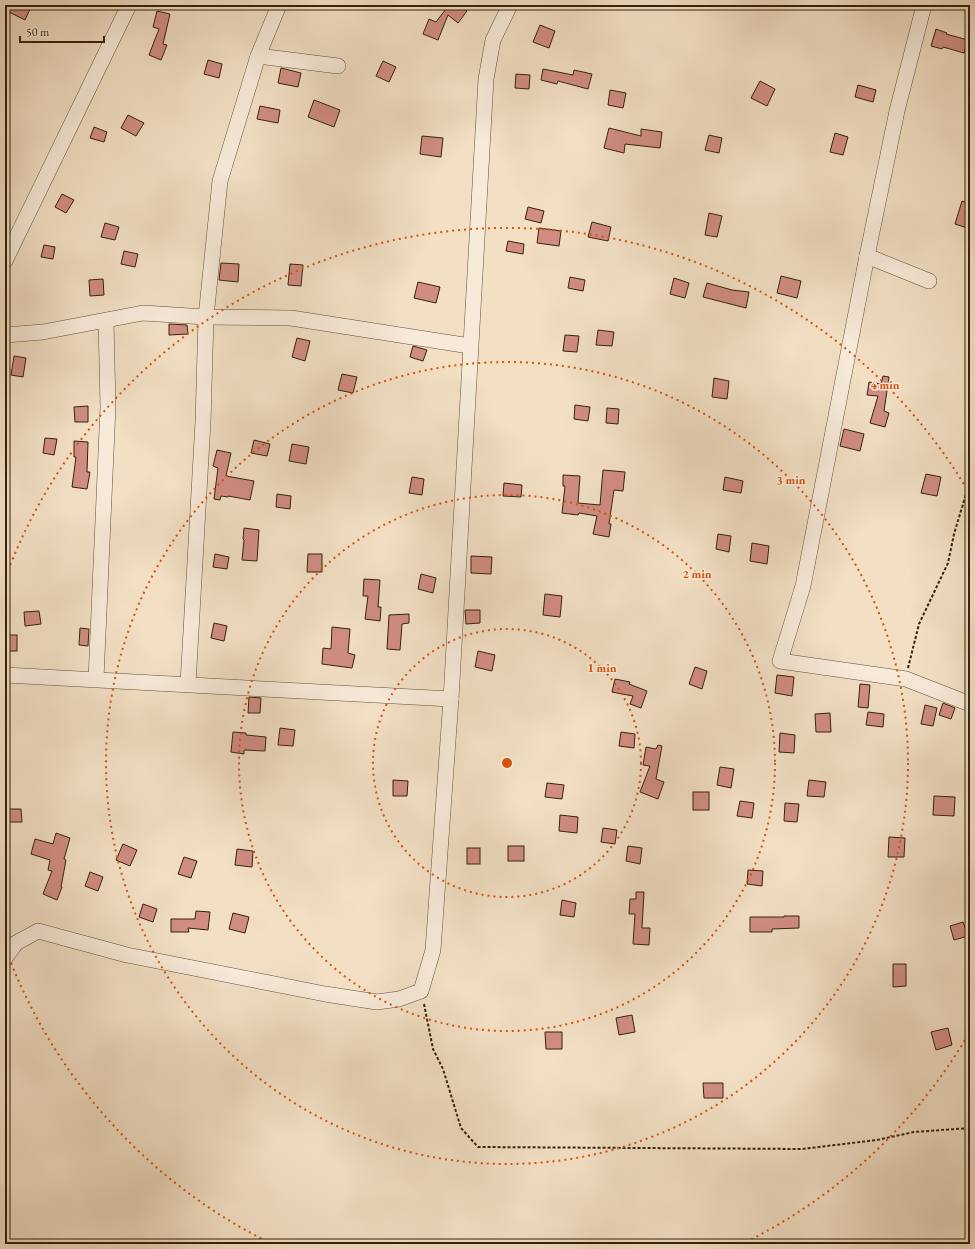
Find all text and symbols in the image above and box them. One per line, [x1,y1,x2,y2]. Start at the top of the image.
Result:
scale bar [20,18,104,44]
text: 50 m [26,24,50,40]
text: 4 min [870,377,900,393]
text: 3 min [776,472,806,488]
text: 2 min [682,566,712,582]
text: 1 min [587,660,617,676]
centre of rings [500,756,514,770]

